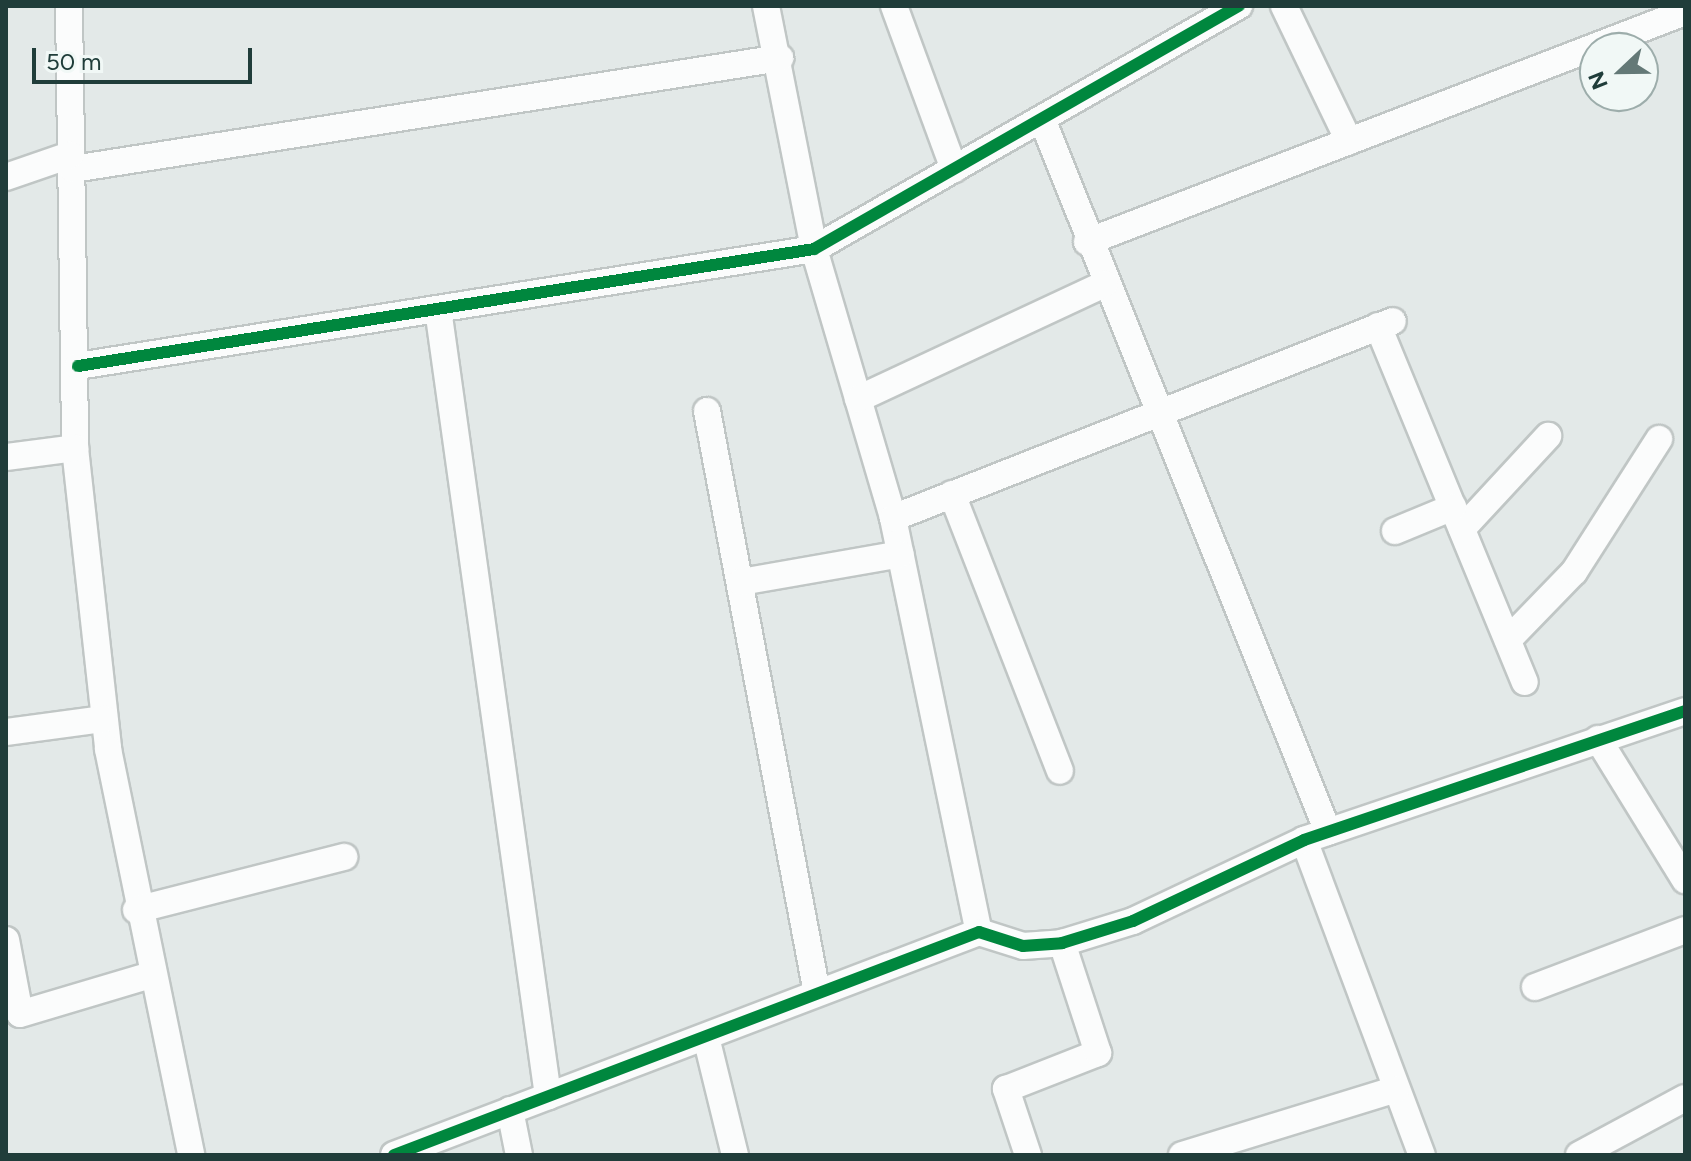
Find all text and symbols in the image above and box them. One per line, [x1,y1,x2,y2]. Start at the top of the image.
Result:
scale bar [36,32,256,82]
north arrow [1579,32,1659,112]
text: 50 m [46,47,102,76]
text: N [1582,67,1614,93]

